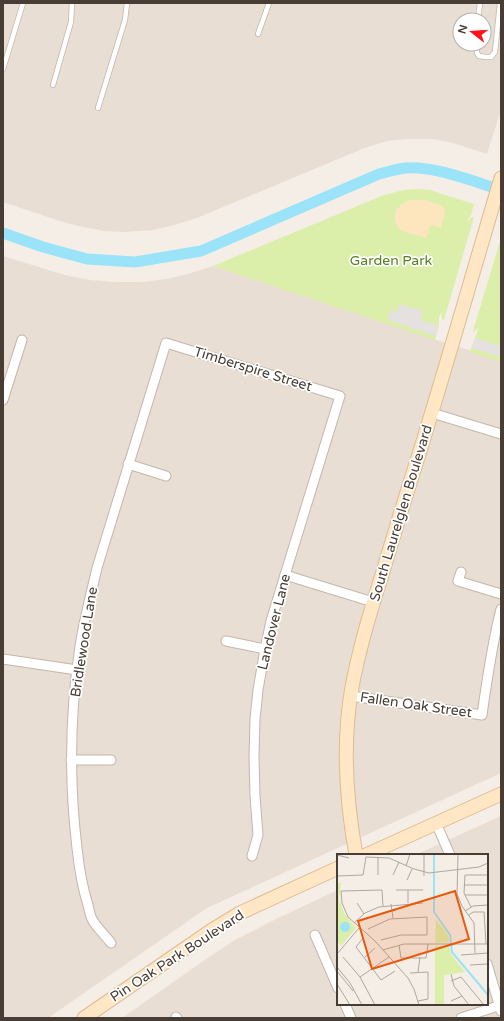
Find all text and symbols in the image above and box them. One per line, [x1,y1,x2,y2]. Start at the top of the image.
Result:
north arrow [452,12,492,52]
text: N [455,23,470,35]
park label: Garden Park [350,252,433,269]
street label: Timberspire Street [192,343,315,395]
street label: South Laurelglen Boulevard [366,423,436,603]
street label: Landover Lane [254,572,294,672]
street label: Bridlewood Lane [67,586,101,698]
street label: Fallen Oak Street [359,689,474,721]
inset map [337,854,488,1005]
street label: Pin Oak Park Boulevard [107,906,247,1006]

